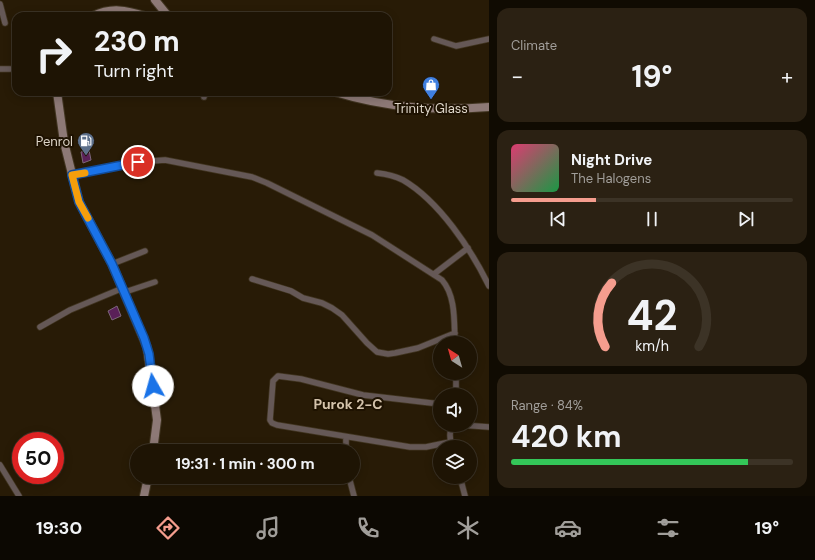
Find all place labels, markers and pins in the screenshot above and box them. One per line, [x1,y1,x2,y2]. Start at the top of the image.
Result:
shop icon: Trinity Glass [421,75,441,100]
place label: Trinity Glass [394,100,468,117]
fuel station icon: Penrol [76,131,96,156]
place label: Penrol [36,133,73,150]
pin [121,145,155,179]

